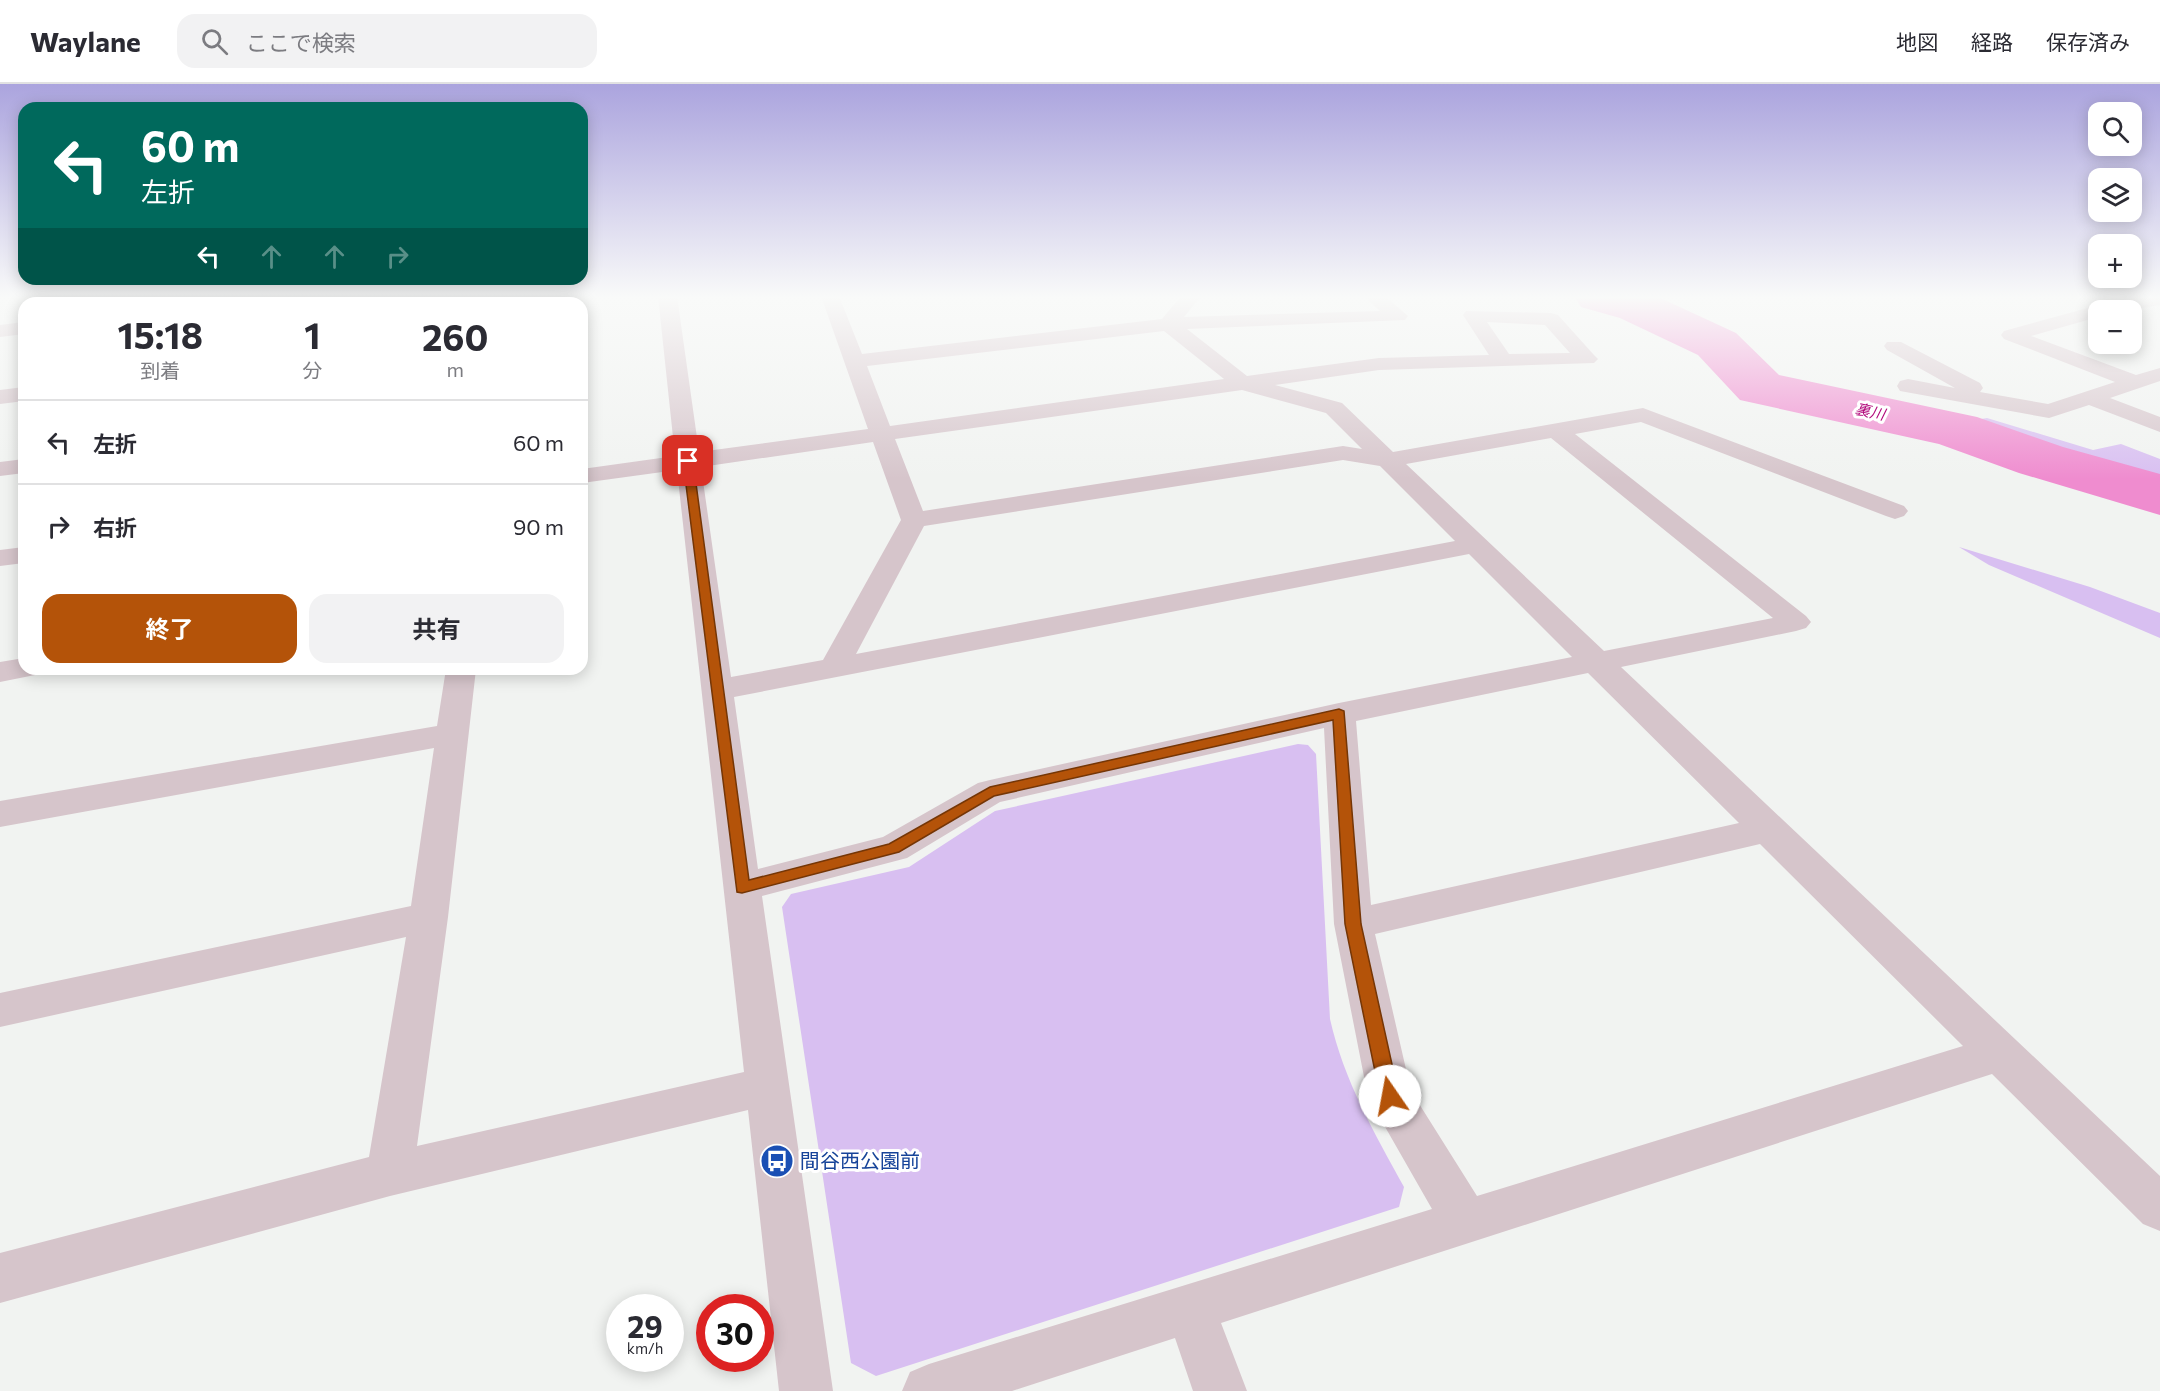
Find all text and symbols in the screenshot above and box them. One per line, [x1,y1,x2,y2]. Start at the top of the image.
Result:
search box [177,14,597,68]
text: Waylane [30,24,141,58]
icon: search [198,25,231,58]
text: ここで検索 [246,29,356,56]
text: 地図 [1896,29,1938,54]
text: 経路 [1971,29,2013,54]
text: 保存済み [2046,29,2130,54]
map controls [2088,102,2142,354]
button: search [2088,102,2142,156]
text: 60 m [141,119,240,171]
icon: left [42,126,120,204]
button: layers [2088,168,2142,222]
text: 左折 [141,175,195,208]
button: + [2088,234,2142,288]
icon: left [192,240,225,273]
icon: ahead [255,240,288,273]
icon: ahead [318,240,351,273]
icon: right [381,240,414,273]
button: − [2088,300,2142,354]
text: 15:18 [118,312,203,356]
text: 1 [304,312,321,356]
text: 260 [422,314,488,358]
text: m [446,357,464,381]
text: 到着 [140,358,180,382]
text: 分 [302,358,322,382]
water label: 裏川 [1854,399,1889,423]
icon: left [42,426,75,459]
text: 60 m [513,429,564,456]
text: 左折 [93,430,137,457]
pin [662,435,713,486]
icon: arrive [671,444,704,477]
icon: right [42,510,75,543]
text: 90 m [513,513,564,540]
text: 右折 [93,514,137,541]
button: 終了 [42,594,297,663]
button: 共有 [309,594,564,663]
position arrow [1358,1064,1422,1128]
bus stop icon: 間谷西公園前 [759,1143,795,1179]
place label: 間谷西公園前 [800,1148,920,1172]
speed limit sign: 30 [696,1294,774,1372]
text: 29 [627,1307,663,1344]
text: km/h [627,1339,663,1357]

